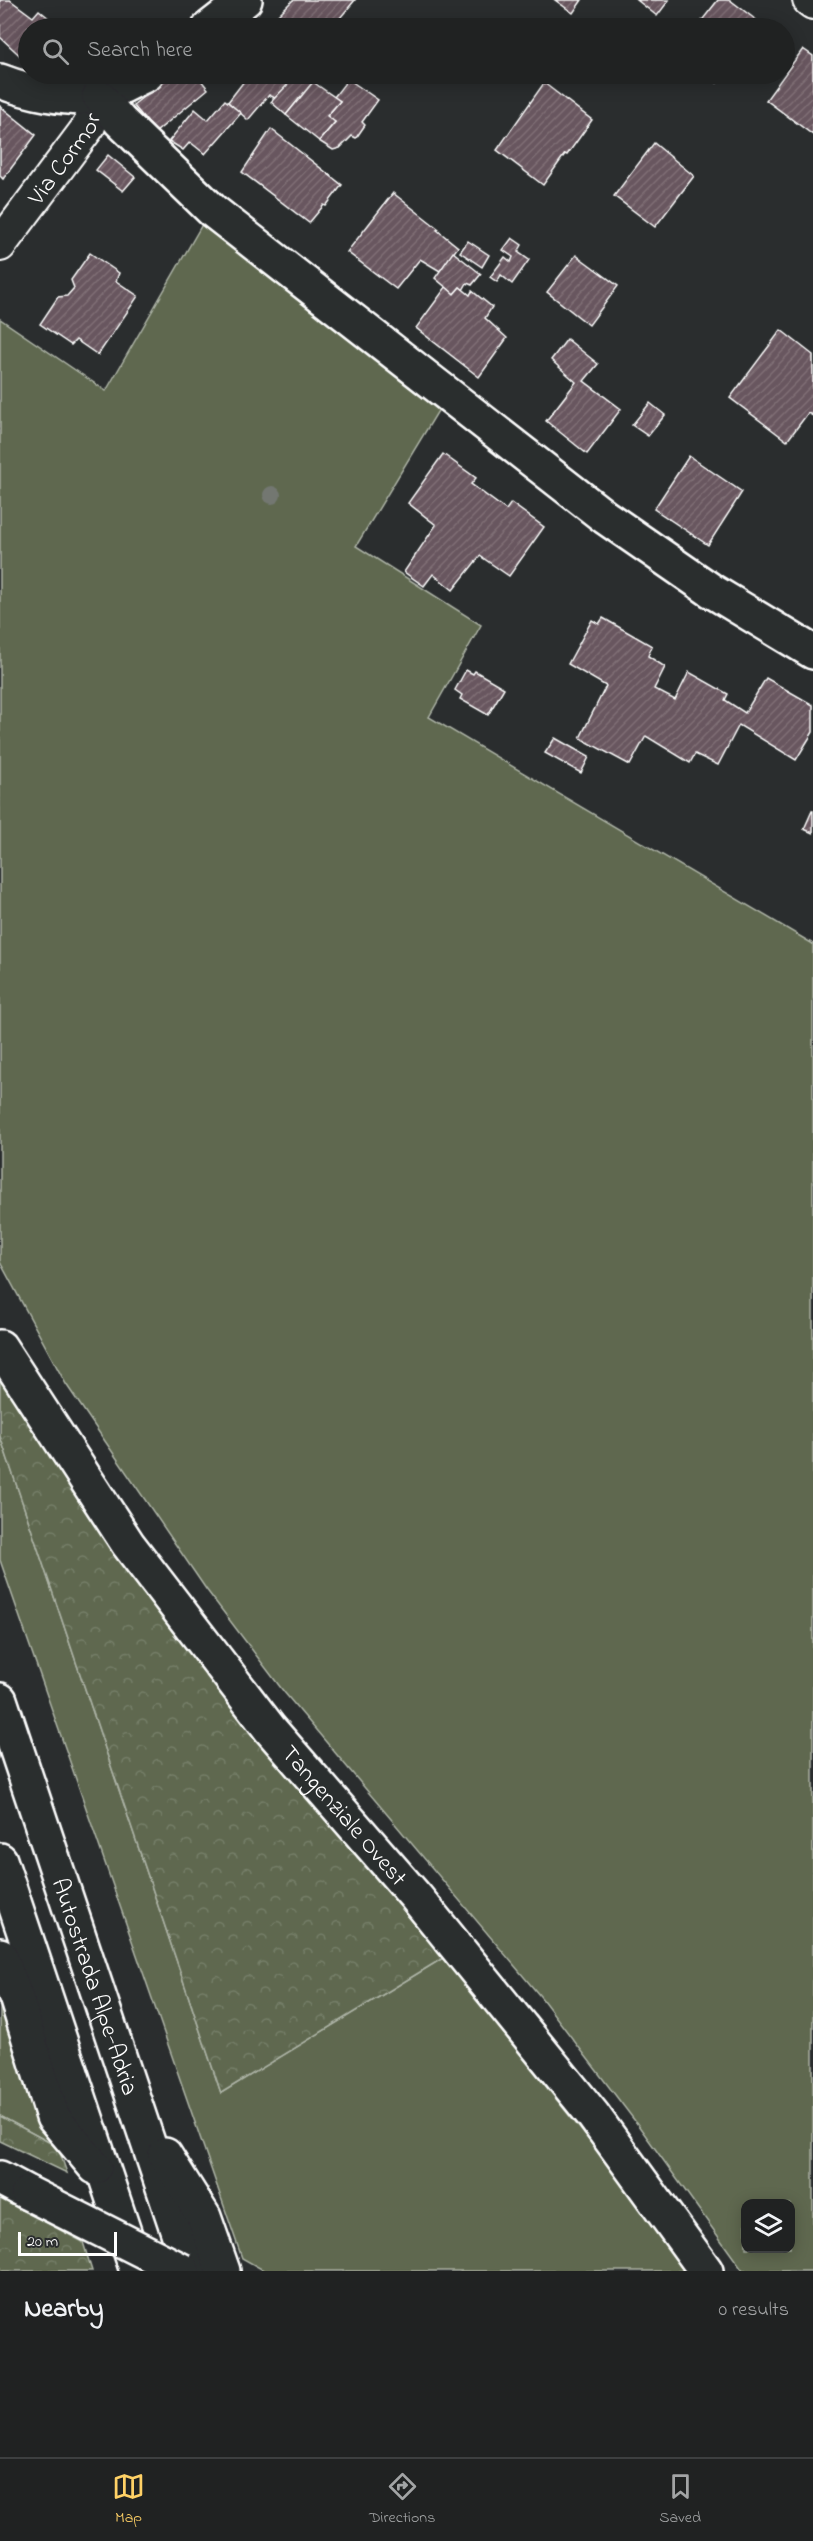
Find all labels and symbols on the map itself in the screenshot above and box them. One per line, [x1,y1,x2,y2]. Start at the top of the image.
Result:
street label: Via Cormor [20,108,112,214]
street label: Tangenziale Ovest [272,1738,414,1895]
street label: Autostrada Alpe-Adria [41,1874,146,2100]
scale bar [18,2229,117,2256]

